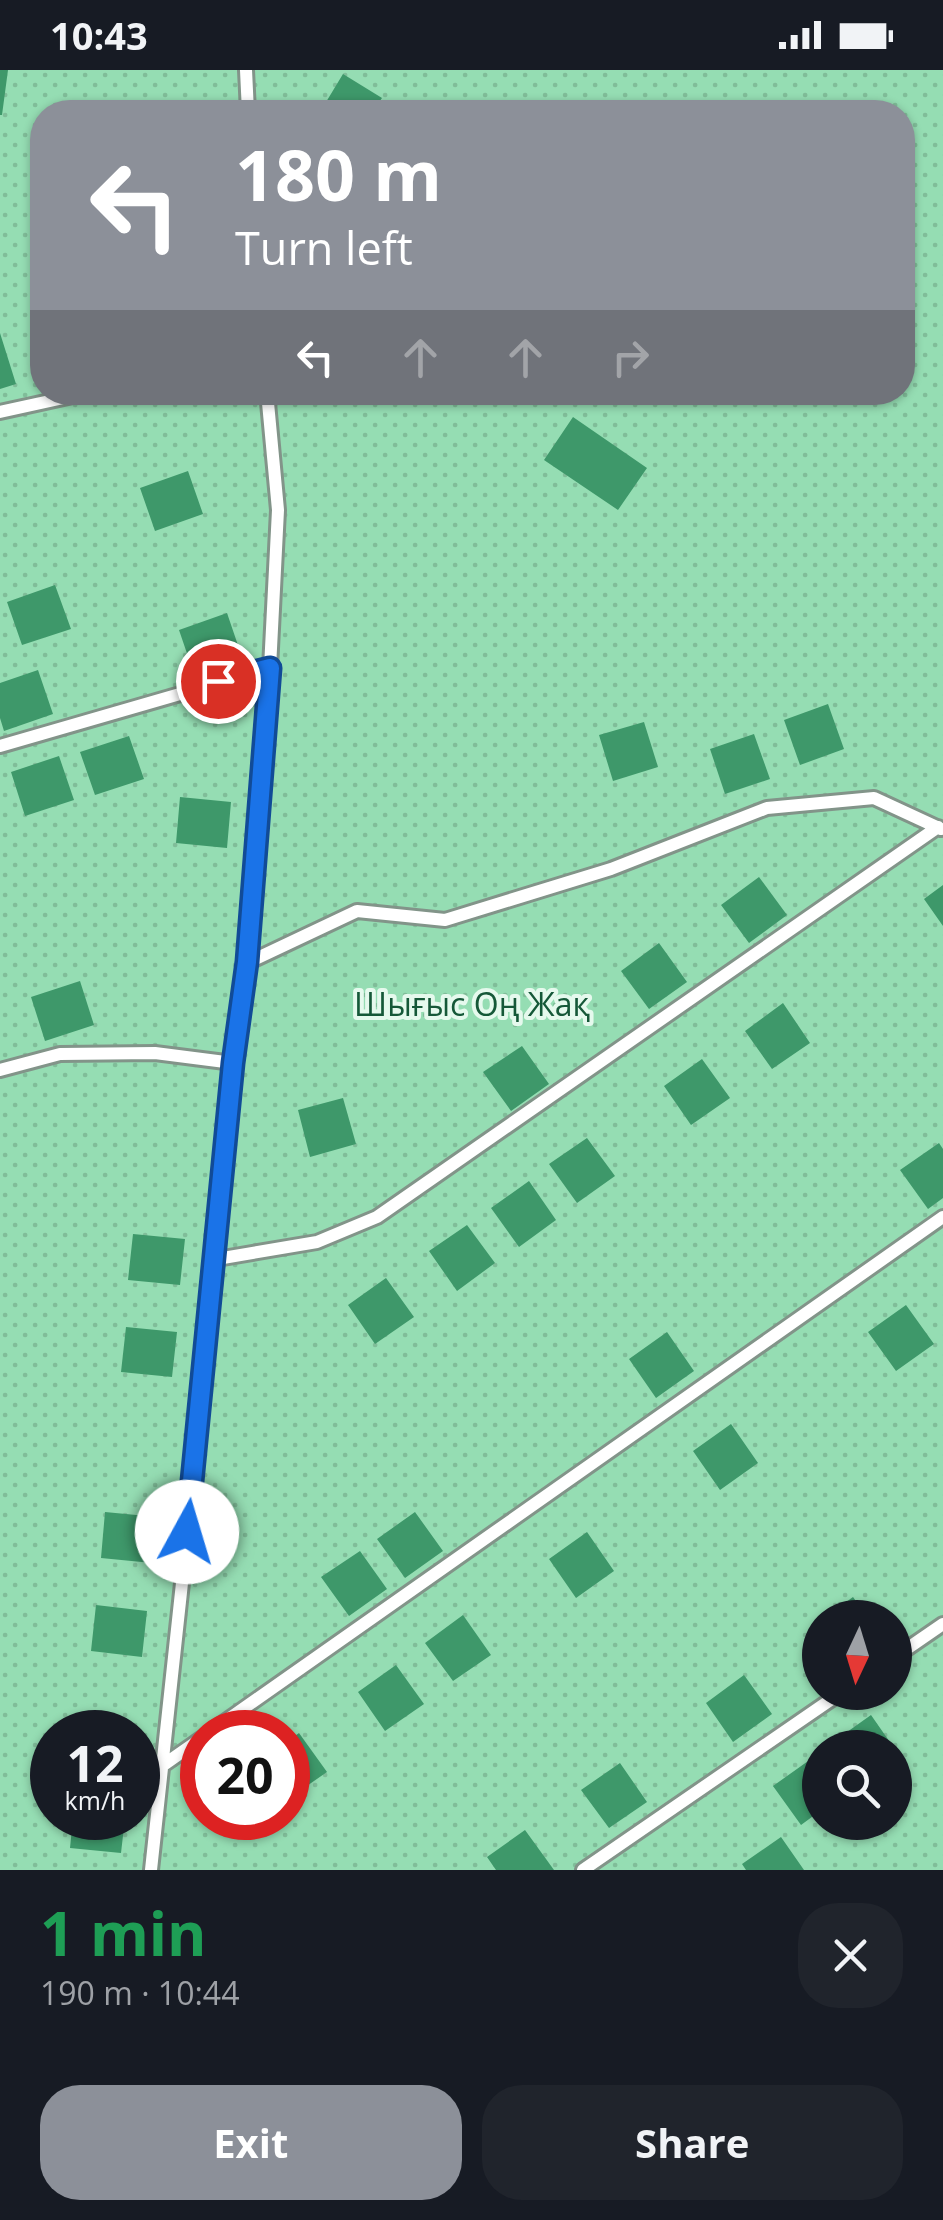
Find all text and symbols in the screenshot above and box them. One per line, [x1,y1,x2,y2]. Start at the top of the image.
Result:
text: 10:43 [50,9,148,61]
text: 180 m [235,126,442,222]
icon: left [70,140,200,270]
text: Turn left [235,217,413,278]
icon: left [288,330,343,385]
icon: ahead [393,330,448,385]
icon: ahead [498,330,553,385]
icon: right [603,330,658,385]
pin [176,639,261,724]
icon: arrive [191,654,246,709]
park label: Шығыс Оң Жақ [354,982,590,1025]
position arrow [135,1480,239,1584]
north arrow [802,1600,912,1710]
map controls [802,1600,912,1840]
speed limit sign: 20 [180,1710,310,1840]
text: 12 [66,1729,124,1797]
button: search [802,1730,912,1840]
text: km/h [65,1783,125,1817]
text: 1 min [40,1892,207,1974]
button: close [798,1903,903,2008]
text: 190 m · 10:44 [40,1971,239,2014]
button: Exit [40,2085,462,2200]
button: Share [482,2085,903,2200]

